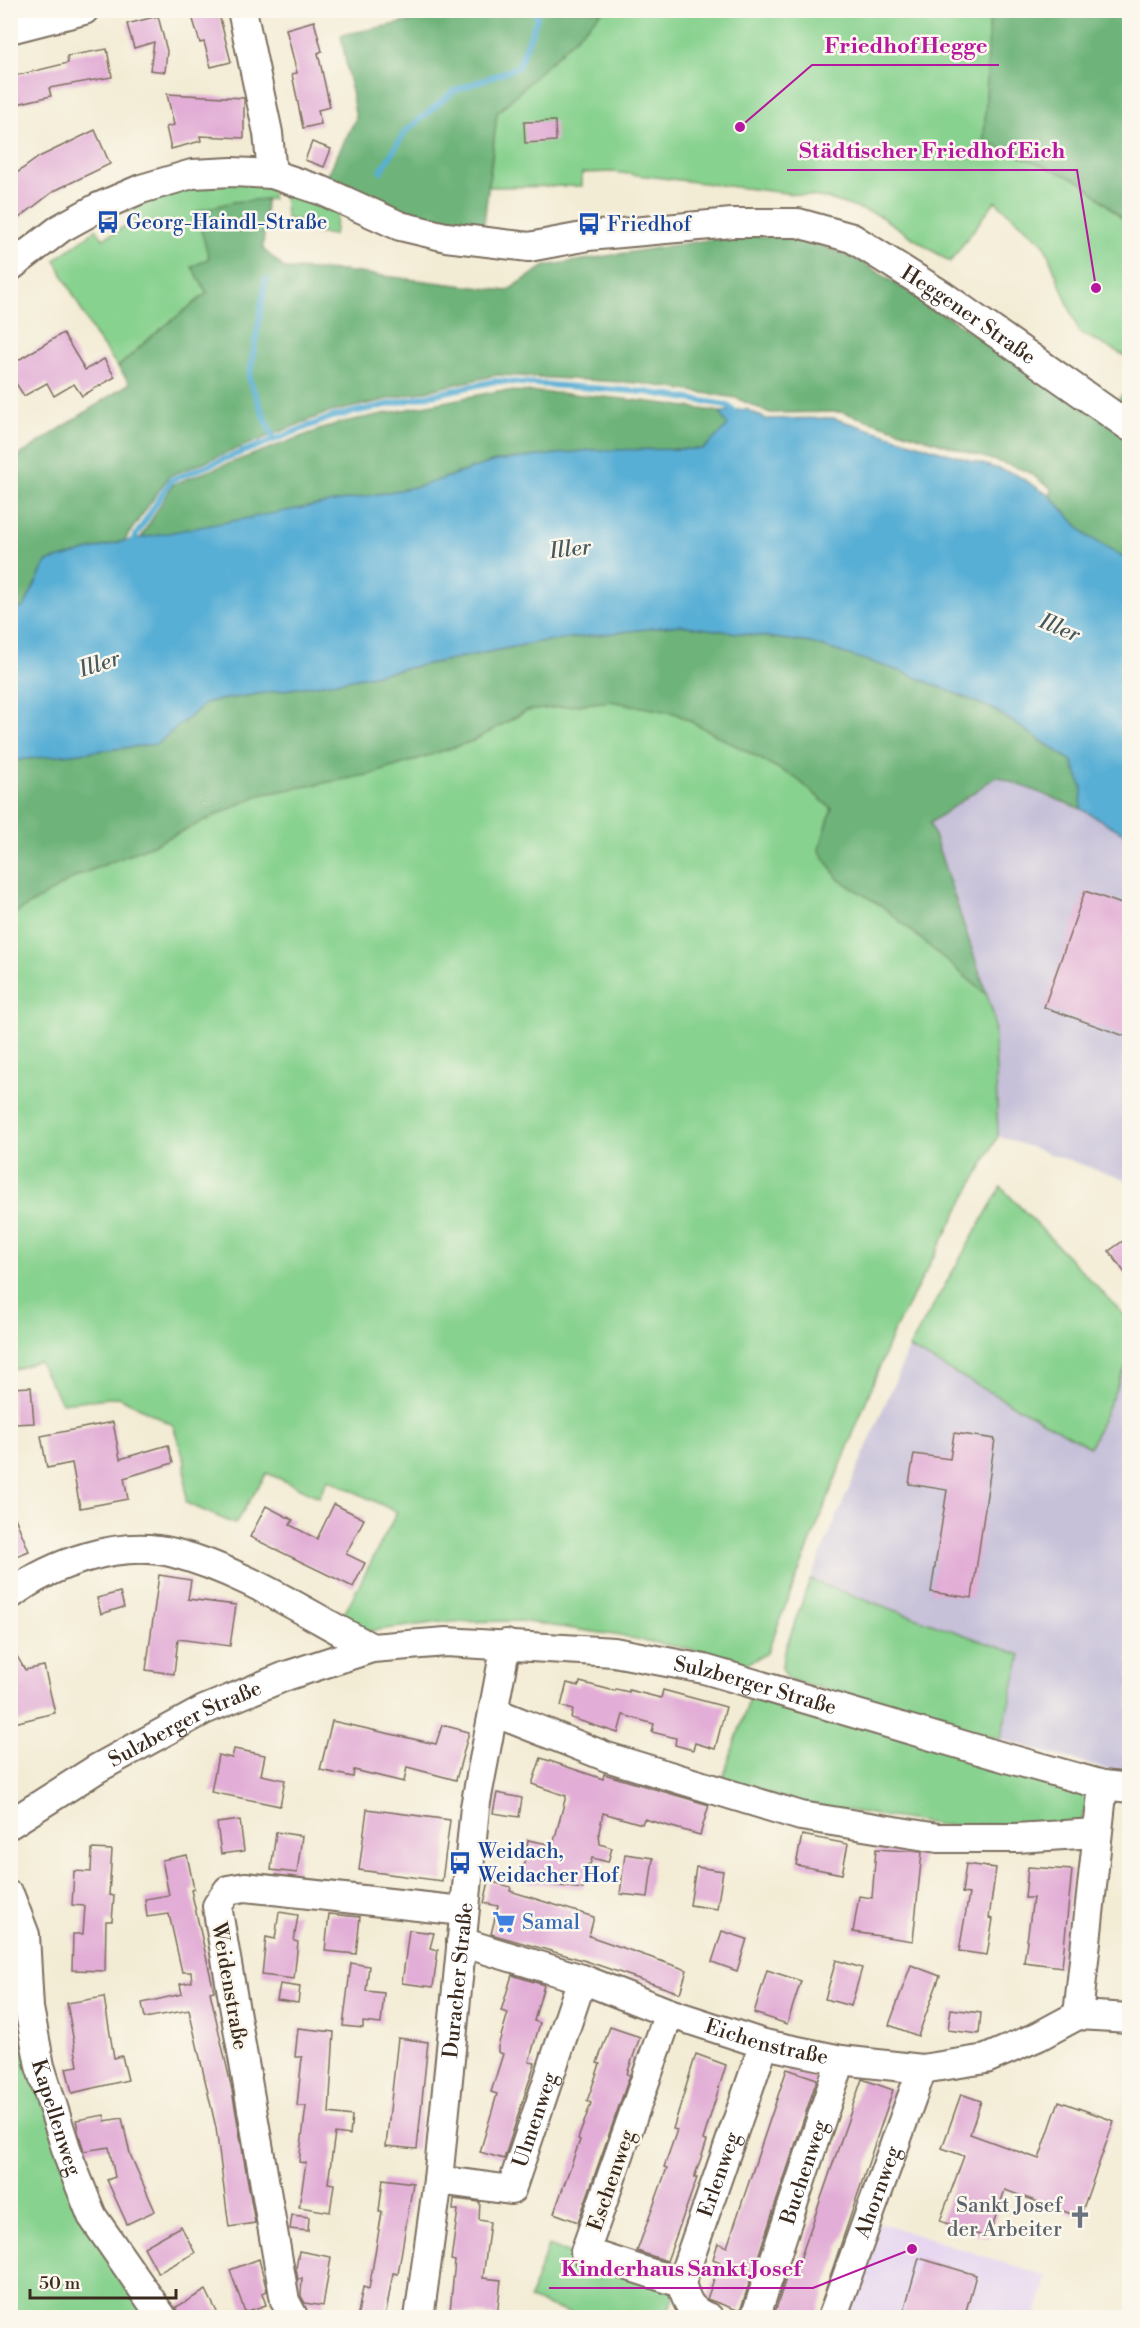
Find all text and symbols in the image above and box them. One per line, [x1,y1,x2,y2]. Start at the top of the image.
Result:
callout: Friedhof Hegge [812,25,999,65]
text: Friedhof Hegge [825,33,988,60]
callout: Städtischer Friedhof Eich [787,130,1077,170]
text: Städtischer Friedhof Eich [799,138,1065,165]
bus stop icon: Georg-Haindl-Straße [95,209,121,235]
place label: Georg-Haindl-Straße [126,210,327,236]
bus stop icon: Friedhof [576,211,602,237]
place label: Friedhof [607,212,693,238]
street label: Heggener Straße [896,260,1040,371]
water label: Iller [547,534,593,565]
water label: Iller [1034,607,1085,649]
water label: Iller [74,645,124,684]
street label: Sulzberger Straße [671,1652,839,1721]
street label: Sulzberger Straße [104,1676,266,1774]
place label: Weidach, Weidacher Hof [477,1839,620,1889]
bus stop icon: Weidach, Weidacher Hof [447,1850,473,1876]
street label: Duracher Straße [438,1901,479,2060]
supermarket icon: Samal [491,1909,517,1935]
place label: Samal [522,1910,580,1936]
street label: Weidenstraße [205,1919,253,2052]
street label: Eichenstraße [702,2014,830,2071]
street label: Kapellenweg [25,2056,87,2180]
street label: Ulmenweg [508,2069,564,2171]
street label: Buchenweg [775,2116,834,2229]
street label: Eschenweg [582,2126,641,2234]
street label: Erlenweg [693,2129,746,2221]
street label: Ahornweg [850,2142,907,2243]
place label: Sankt Josef der Arbeiter [947,2193,1063,2243]
church icon: Sankt Josef der Arbeiter [1067,2204,1093,2230]
callout: Kinderhaus Sankt Josef [549,2248,813,2288]
text: Kinderhaus Sankt Josef [561,2256,804,2283]
scale bar [30,2262,176,2300]
text: 50 m [39,2272,81,2295]

